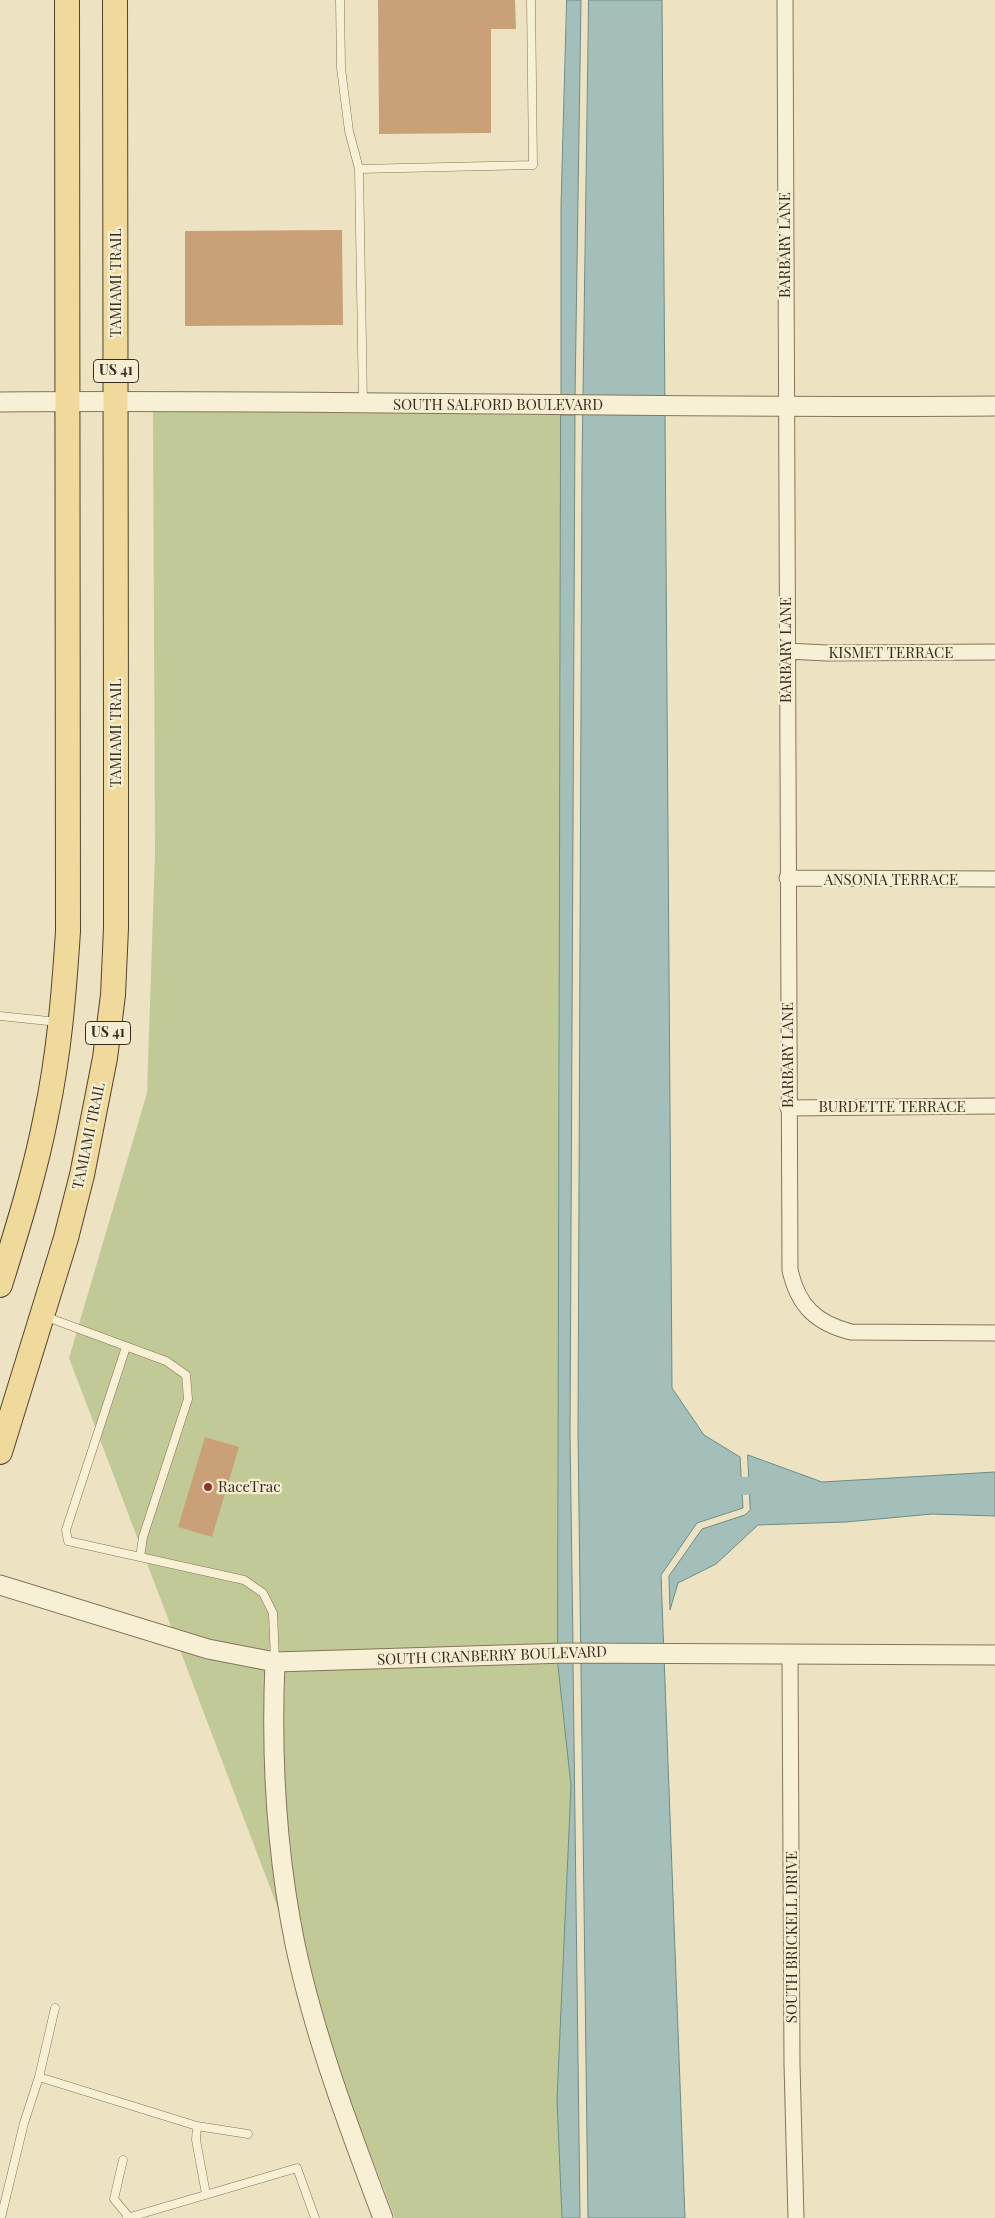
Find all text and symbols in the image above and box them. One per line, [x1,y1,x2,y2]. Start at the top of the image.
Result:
street label: BARBARY LANE [776,192,794,298]
street label: TAMIAMI TRAIL [107,228,125,338]
road number: US 41 [94,360,138,382]
street label: SOUTH SALFORD BOULEVARD [393,396,603,414]
street label: BARBARY LANE [777,597,795,703]
street label: KISMET TERRACE [829,644,953,662]
street label: TAMIAMI TRAIL [107,678,125,788]
street label: ANSONIA TERRACE [824,871,958,889]
street label: BARBARY LANE [779,1002,797,1108]
road number: US 41 [86,1021,130,1044]
street label: TAMIAMI TRAIL [69,1081,109,1191]
street label: BURDETTE TERRACE [818,1098,966,1116]
place label: RaceTrac [218,1478,281,1496]
marker: RaceTrac [202,1481,214,1493]
street label: SOUTH CRANBERRY BOULEVARD [377,1643,607,1669]
street label: SOUTH BRICKELL DRIVE [783,1851,801,2023]

